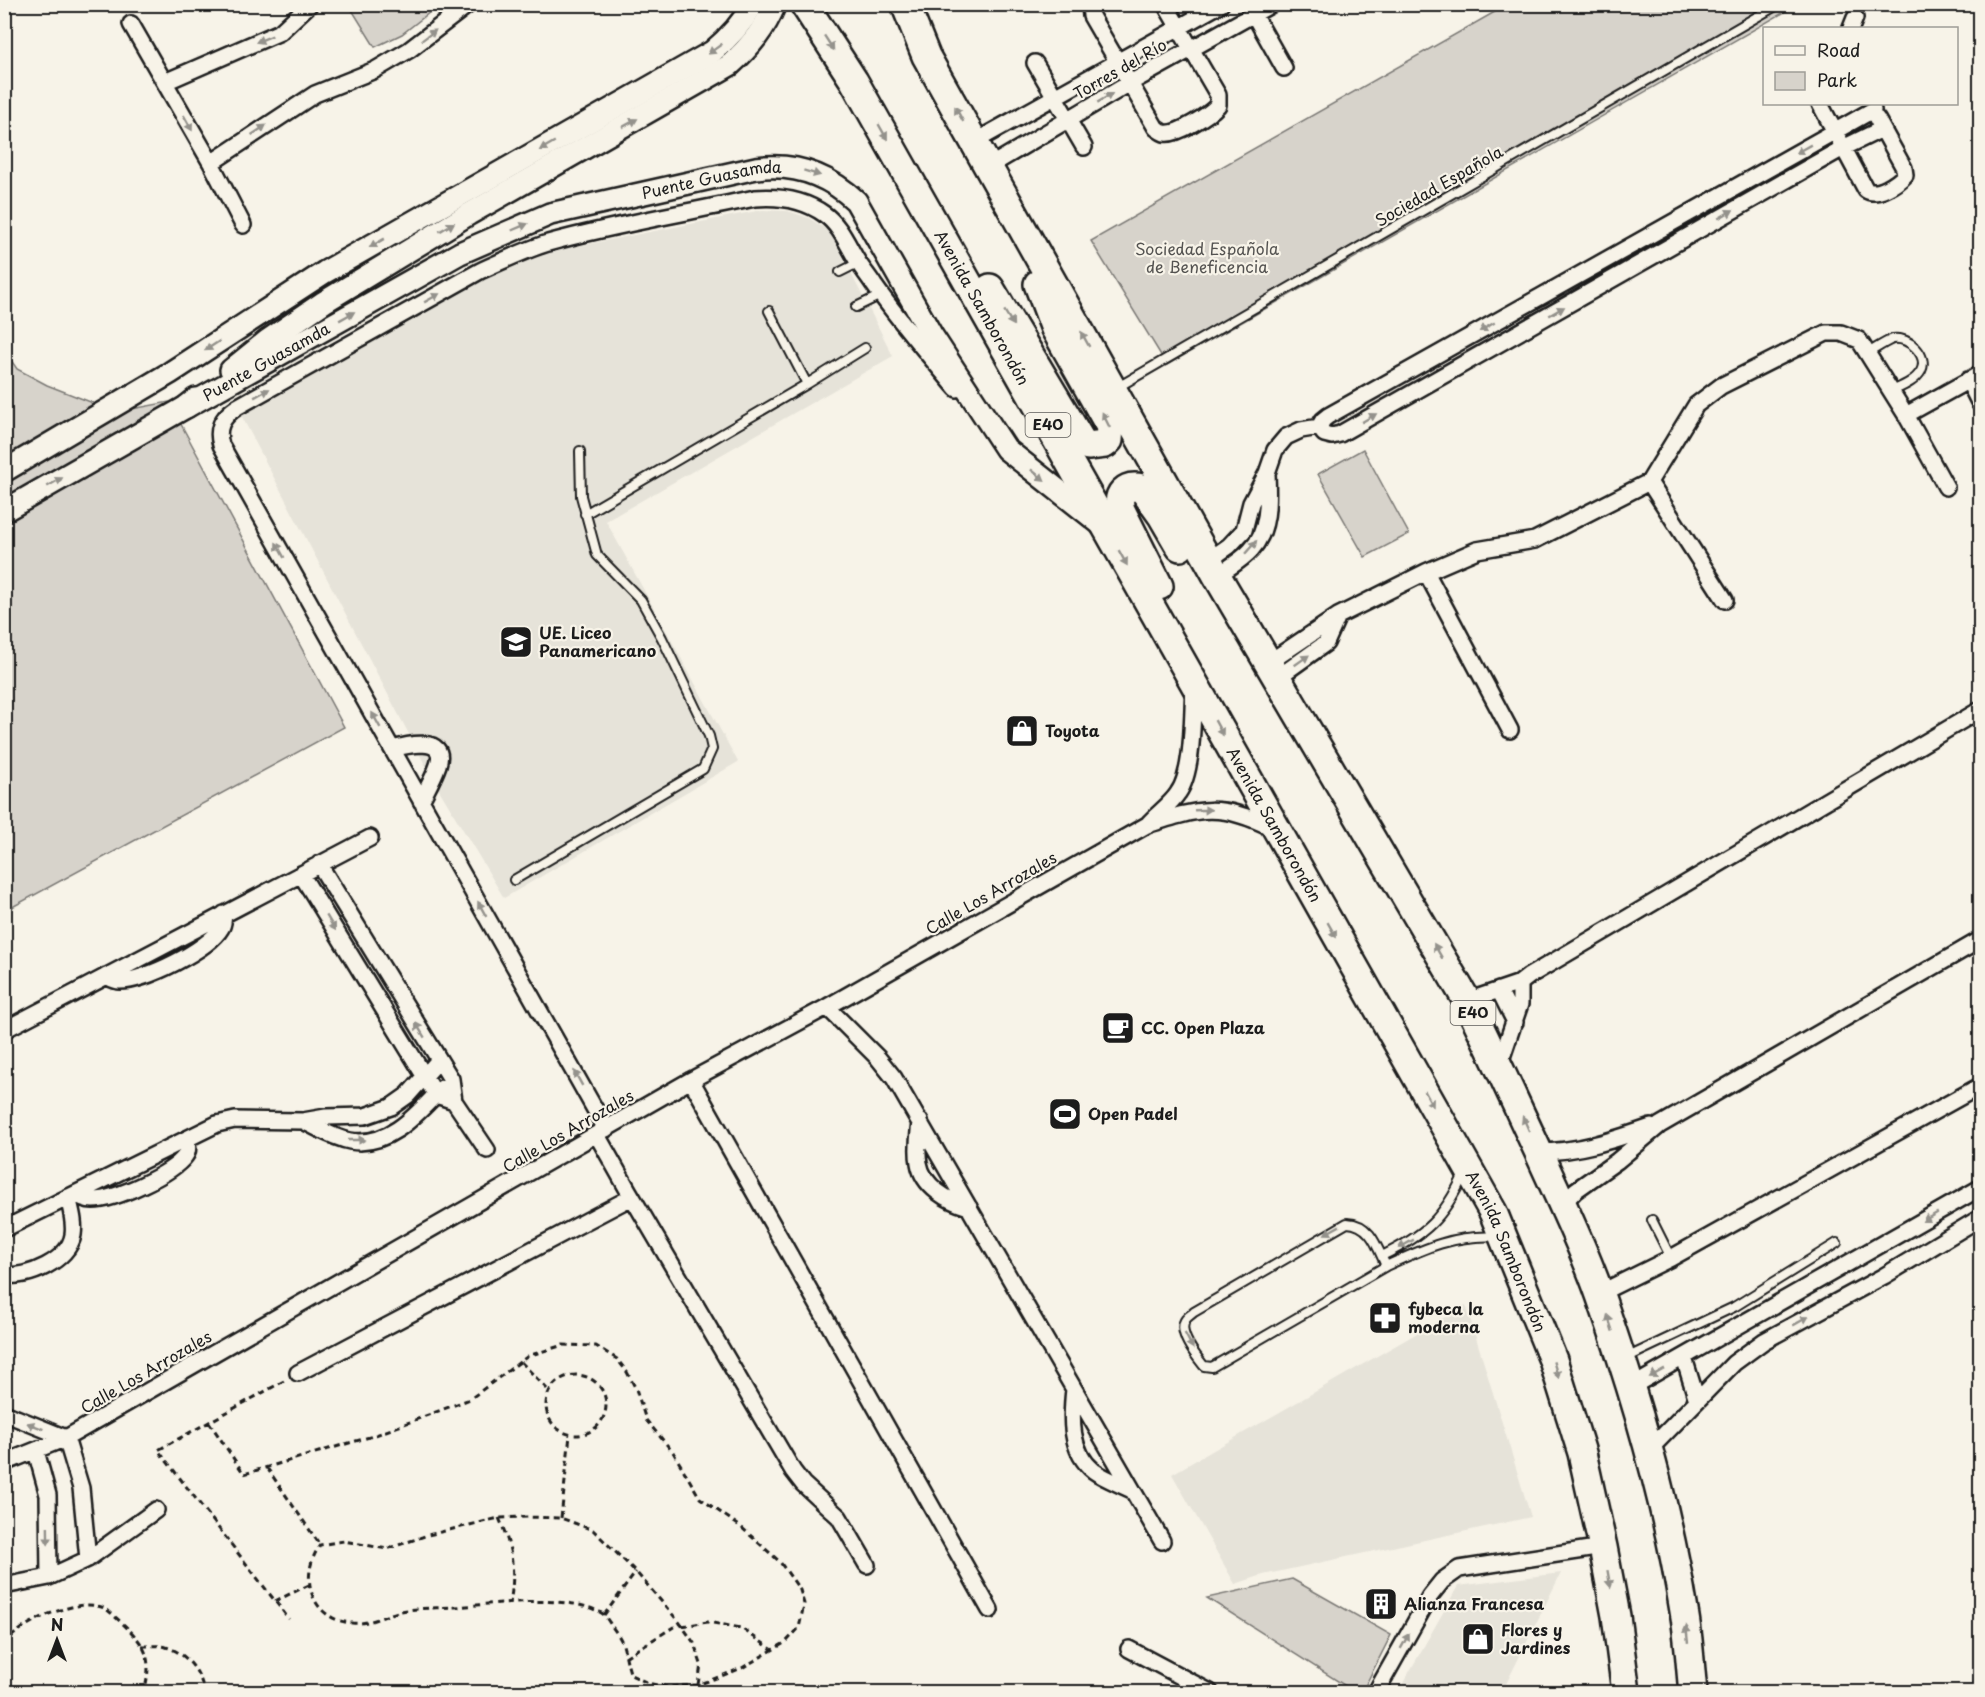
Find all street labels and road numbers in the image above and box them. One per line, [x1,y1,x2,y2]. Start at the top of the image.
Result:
street label: Torres del Río [1068,32,1171,105]
street label: Sociedad Española [1370,139,1507,232]
street label: Puente Guasamda [639,154,782,204]
street label: Avenida Samborondón [929,225,1036,389]
street label: Puente Guasamda [198,316,334,406]
road number: E40 [1026,413,1070,437]
street label: Avenida Samborondón [1222,742,1328,906]
street label: Calle Los Arrozales [920,845,1061,940]
road number: E40 [1450,1001,1496,1025]
street label: Calle Los Arrozales [497,1083,638,1178]
street label: Avenida Samborondón [1461,1165,1553,1335]
street label: Calle Los Arrozales [75,1324,216,1419]

